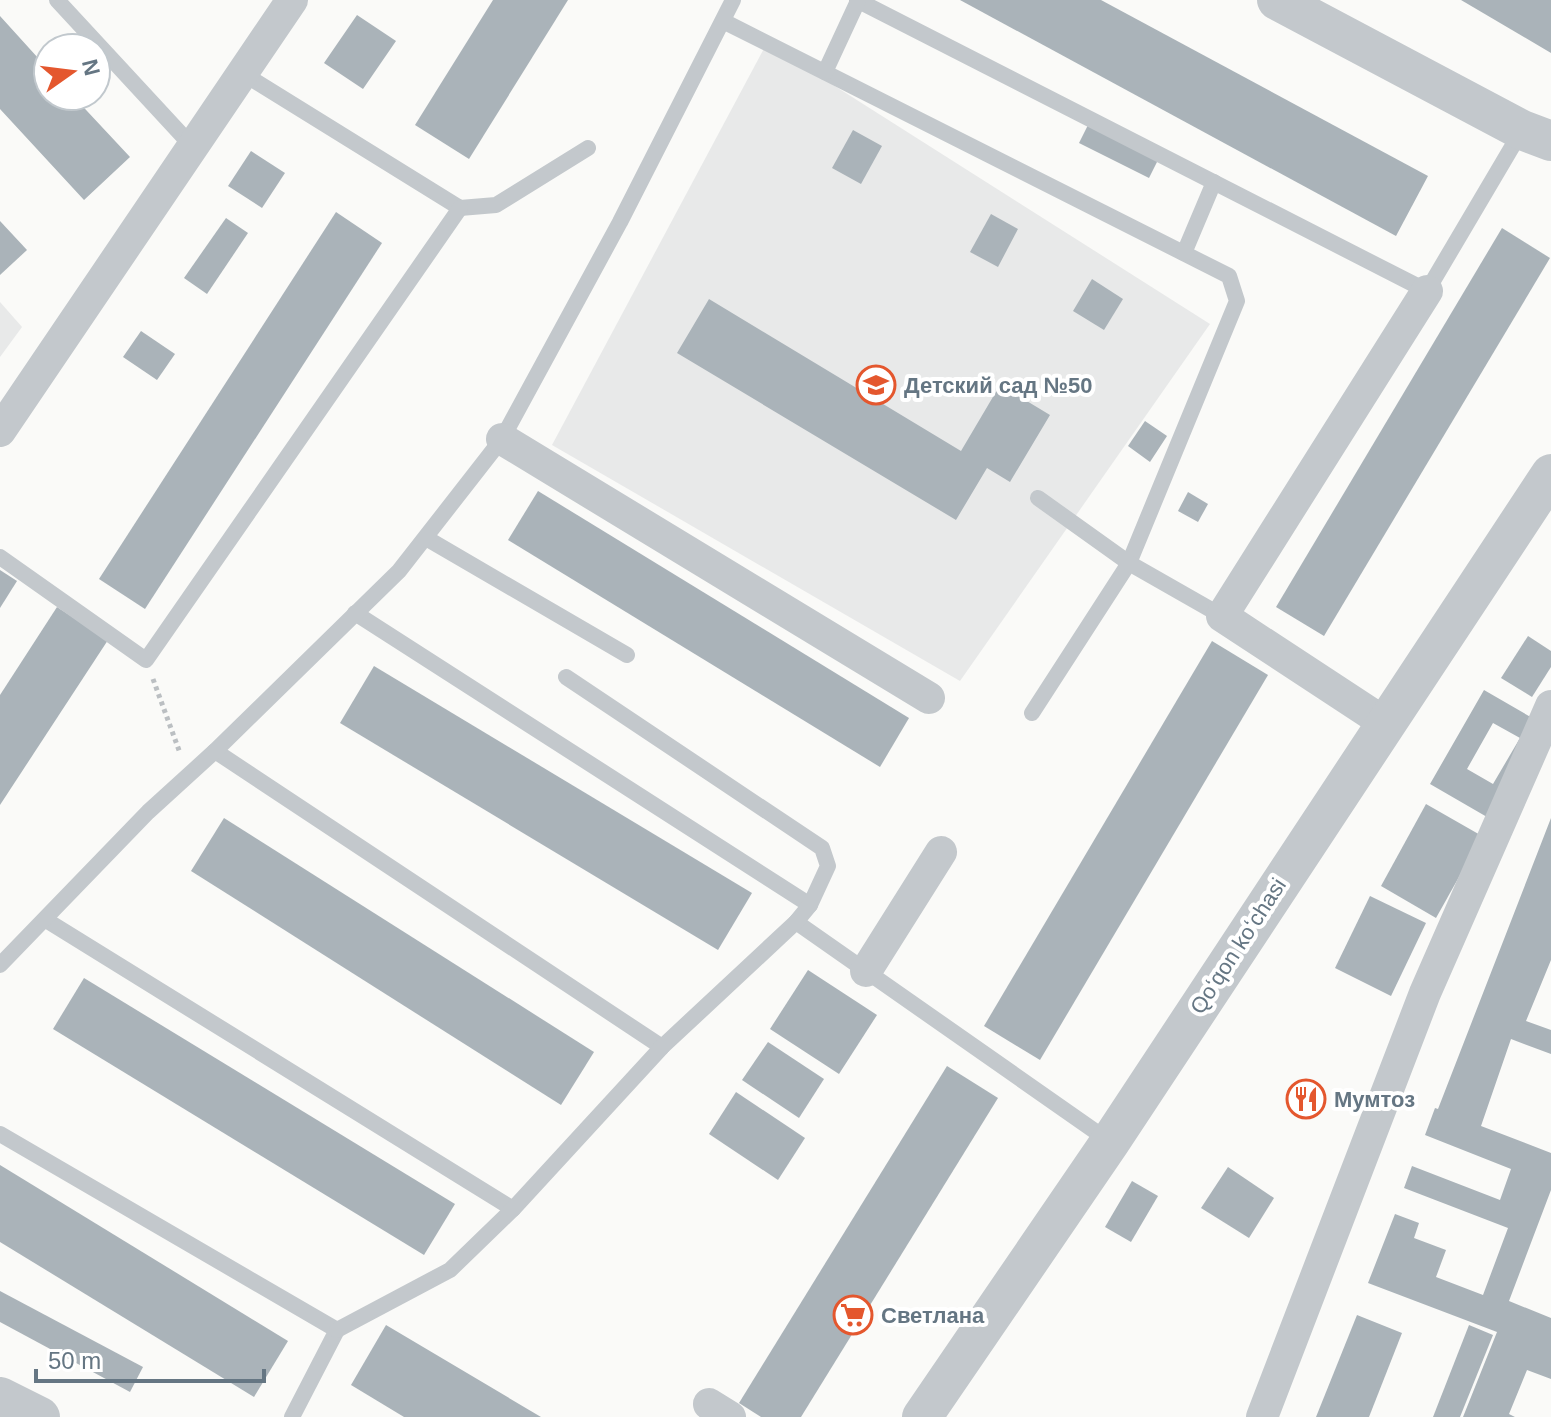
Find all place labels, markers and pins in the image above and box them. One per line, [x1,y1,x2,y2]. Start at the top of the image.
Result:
school or university icon: Детский сад №50 [855,364,897,406]
place label: Детский сад №50 [904,373,1093,398]
restaurant icon: Mумтоз [1285,1078,1327,1120]
place label: Mумтоз [1334,1087,1415,1112]
supermarket icon: Светлана [832,1294,874,1336]
place label: Светлана [881,1303,985,1328]

